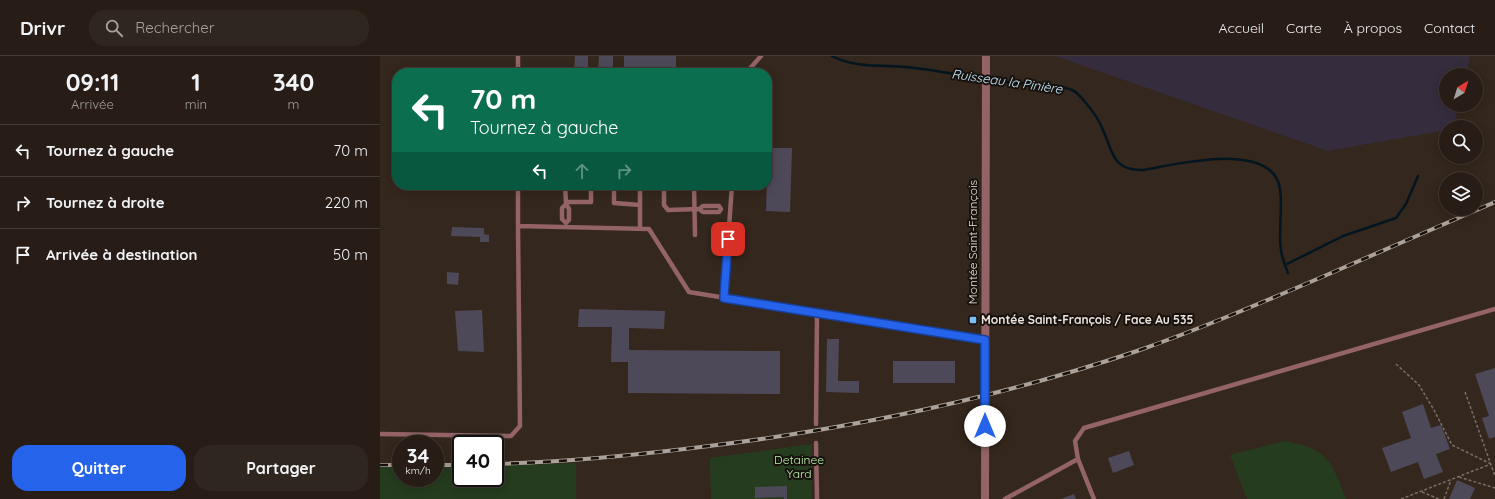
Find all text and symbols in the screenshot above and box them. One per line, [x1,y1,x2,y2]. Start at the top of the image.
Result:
search box [89,10,369,46]
text: Drivr [20,16,65,40]
icon: search [103,17,125,39]
text: Rechercher [135,18,214,37]
text: Accueil [1218,19,1264,37]
text: Carte [1286,19,1322,37]
text: À propos [1344,19,1402,37]
text: Contact [1424,19,1475,37]
water label: Ruisseau la Pinière [951,65,1064,97]
text: 09:11 [66,67,119,97]
text: 1 [191,67,201,97]
text: 340 [273,67,314,97]
north arrow [1439,68,1483,112]
map controls [1439,68,1483,216]
text: 70 m [470,81,536,116]
icon: left [404,84,456,136]
text: Arrivée [71,96,114,112]
text: min [185,96,207,112]
text: m [288,96,299,112]
text: Tournez à gauche [470,116,619,139]
button: search [1439,120,1483,164]
icon: left [12,140,34,162]
text: Tournez à gauche [46,141,174,160]
text: 70 m [334,141,368,160]
icon: left [529,160,551,182]
icon: ahead [571,160,593,182]
icon: right [613,160,635,182]
button: layers [1439,172,1483,216]
street label: Montée Saint-François [965,180,980,304]
icon: right [12,192,34,214]
text: Tournez à droite [46,193,165,212]
text: 220 m [325,193,368,212]
pin [711,222,745,256]
icon: arrive [717,228,739,250]
icon: arrive [12,244,34,266]
text: Arrivée à destination [46,245,198,264]
text: 50 m [333,245,368,264]
place label: Montée Saint-François / Face Au 535 [981,312,1193,327]
marker: Montée Saint-François / Face Au 535 [968,315,978,325]
position arrow [964,405,1006,447]
speed limit sign: 40 [452,435,504,487]
text: 34 [407,443,429,468]
button: Quitter [12,445,186,491]
button: Partager [194,445,368,491]
park label: Detainee Yard [774,452,824,481]
text: km/h [405,464,431,477]

